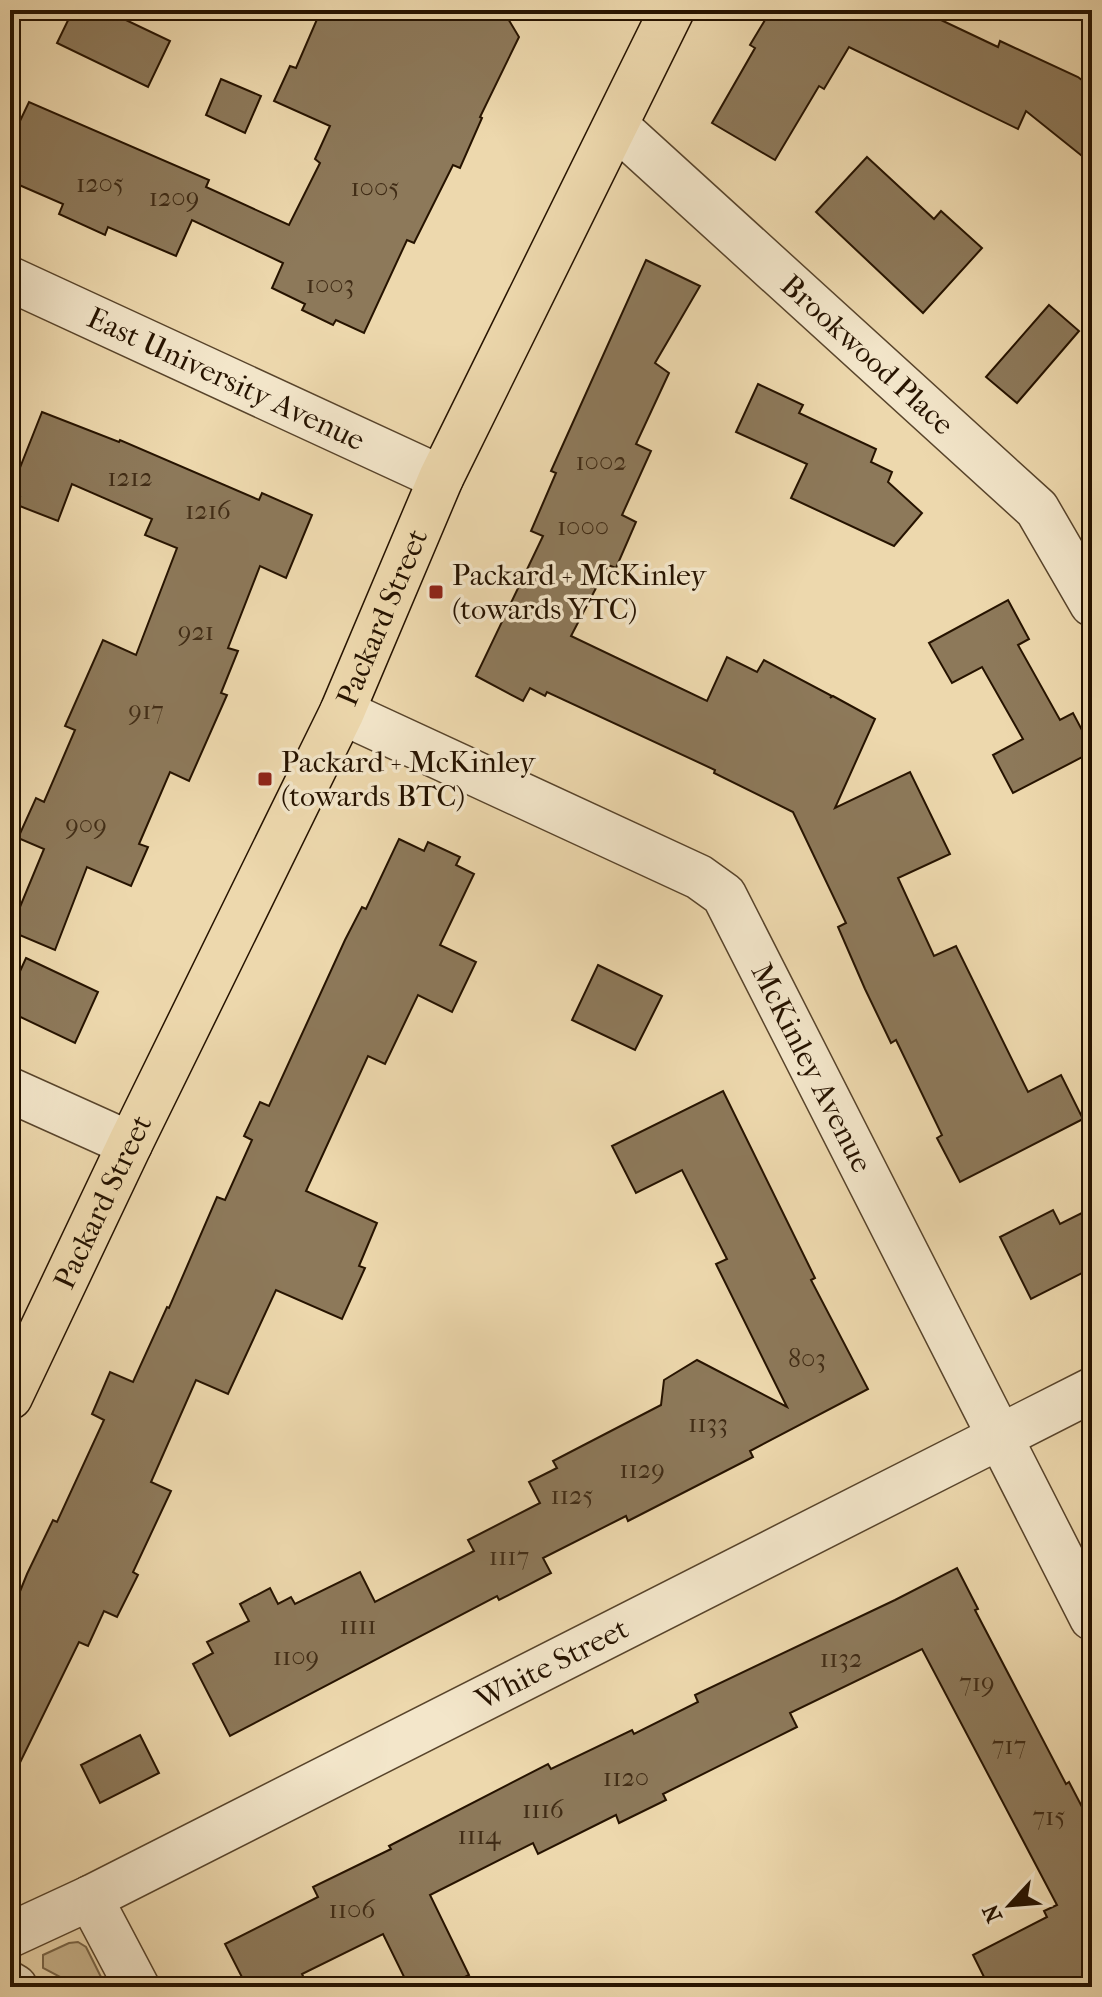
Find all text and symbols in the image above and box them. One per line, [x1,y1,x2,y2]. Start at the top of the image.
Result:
house number: 1205 [76,168,124,199]
house number: 1005 [350,172,400,203]
house number: 1209 [149,182,199,213]
street label: Brookwood Place [774,267,961,442]
house number: 1003 [306,269,354,300]
street label: East University Avenue [82,300,370,458]
house number: 1002 [575,446,627,477]
house number: 1212 [107,462,153,493]
house number: 1216 [185,495,232,526]
house number: 1000 [557,511,609,542]
street label: Packard Street [329,523,435,711]
place label: Packard + McKinley (towards YTC) [452,558,707,627]
marker: Packard + McKinley (towards YTC) [427,583,445,601]
house number: 921 [178,616,214,647]
house number: 917 [128,695,164,726]
place label: Packard + McKinley (towards BTC) [281,745,536,814]
marker: Packard + McKinley (towards BTC) [256,770,274,788]
house number: 909 [65,809,107,840]
street label: McKinley Avenue [744,957,880,1178]
street label: Packard Street [46,1109,159,1294]
house number: 803 [788,1343,826,1374]
house number: 1133 [688,1408,728,1439]
house number: 1129 [619,1454,665,1485]
house number: 1125 [550,1480,594,1511]
house number: 1117 [489,1541,529,1572]
house number: 1111 [339,1610,377,1641]
street label: White Street [469,1611,634,1717]
house number: 1109 [273,1641,319,1672]
house number: 1132 [820,1643,862,1674]
house number: 719 [959,1667,995,1698]
house number: 717 [992,1730,1026,1761]
house number: 1120 [603,1762,649,1793]
house number: 1116 [522,1794,565,1825]
house number: 715 [1033,1801,1065,1832]
house number: 1114 [457,1820,501,1851]
north arrow [970,1865,1050,1945]
house number: 1106 [329,1894,376,1925]
text: N [977,1900,1008,1927]

